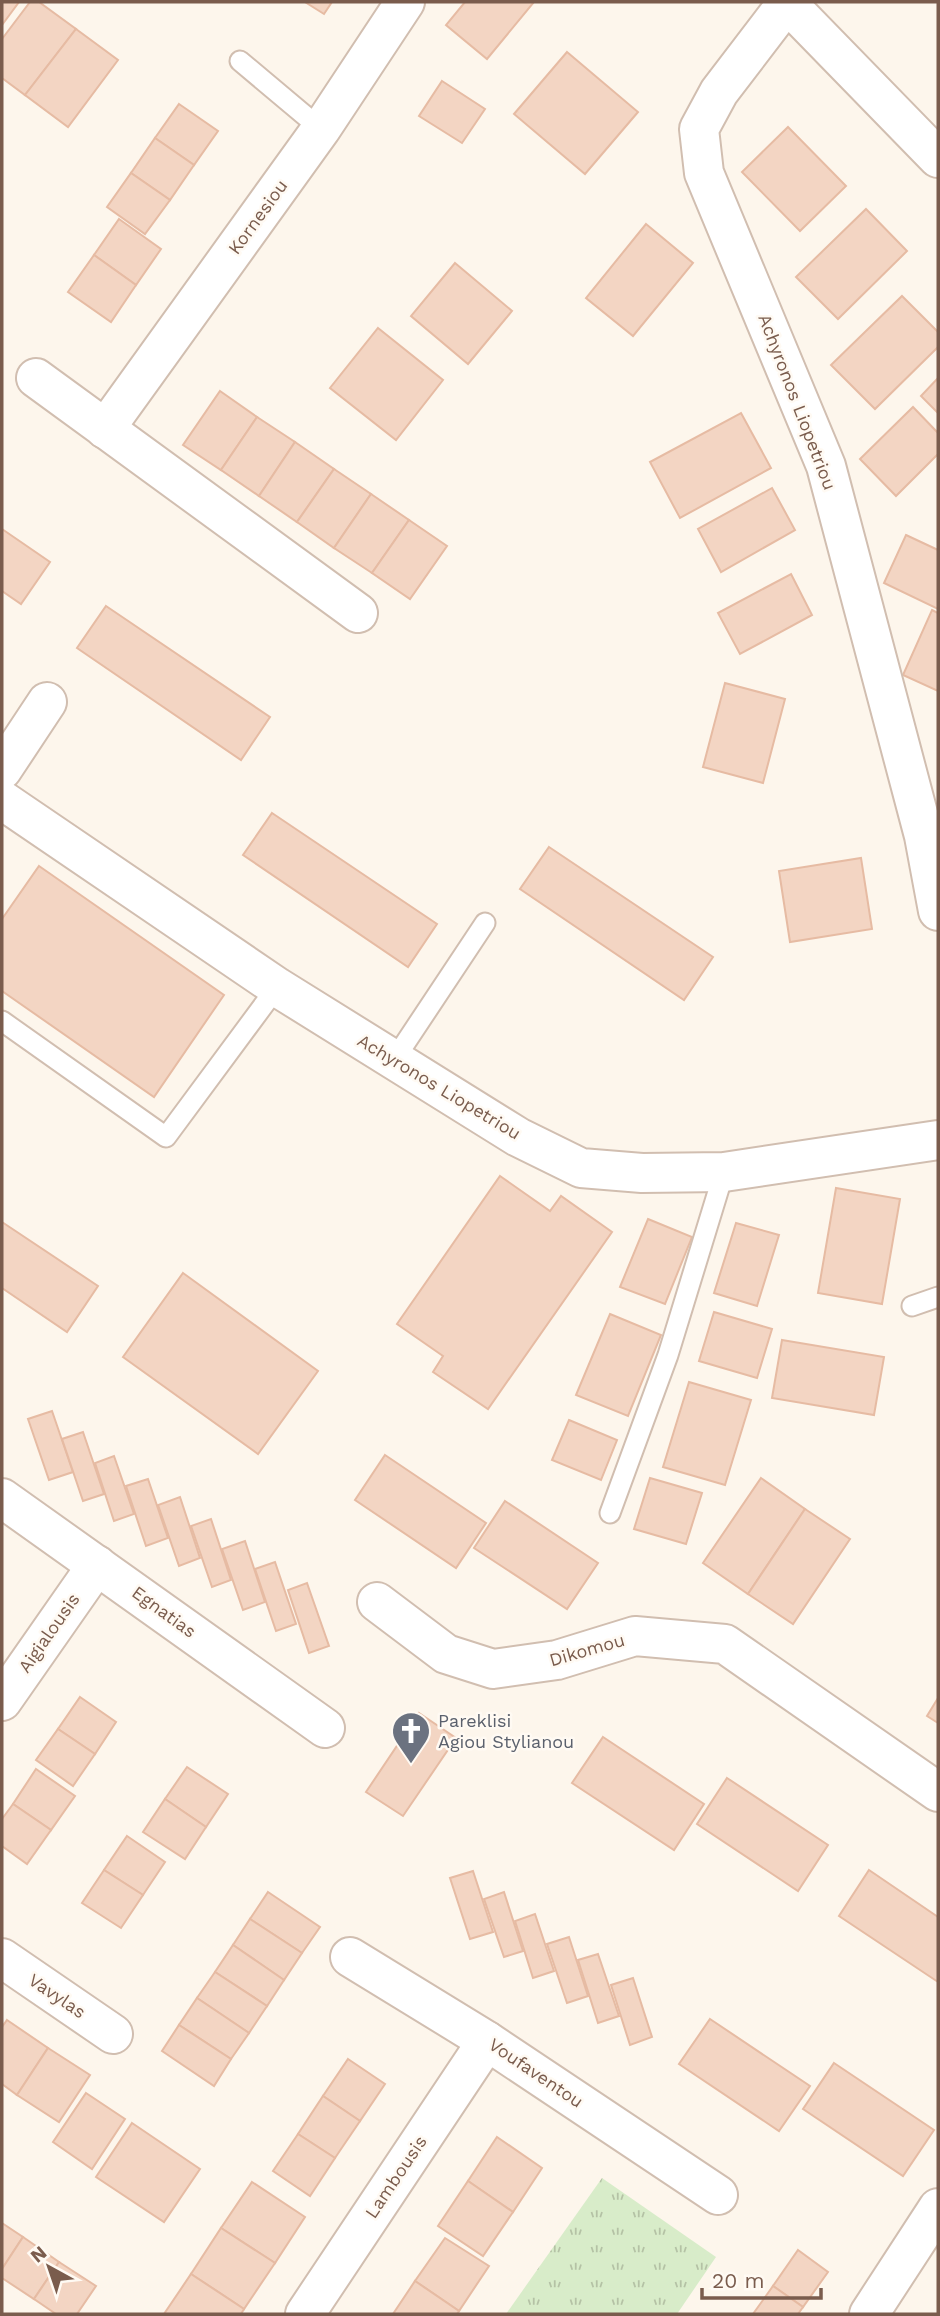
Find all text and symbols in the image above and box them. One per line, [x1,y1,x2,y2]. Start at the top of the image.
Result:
street label: Kornesiou [224,175,292,258]
street label: Achyronos Liopetriou [754,311,841,493]
street label: Achyronos Liopetriou [354,1029,525,1144]
street label: Egnatias [128,1581,200,1642]
street label: Aigialousis [13,1589,84,1677]
street label: Dikomou [547,1629,627,1670]
church icon: Pareklisi Agiou Stylianou [390,1710,432,1765]
place label: Pareklisi Agiou Stylianou [438,1710,574,1752]
street label: Vavylas [25,1969,90,2022]
street label: Voufaventou [485,2033,587,2112]
street label: Lambousis [360,2131,431,2222]
north arrow [14,2232,84,2302]
text: N [26,2241,51,2268]
scale bar [702,2256,821,2300]
text: 20 m [712,2268,764,2293]

